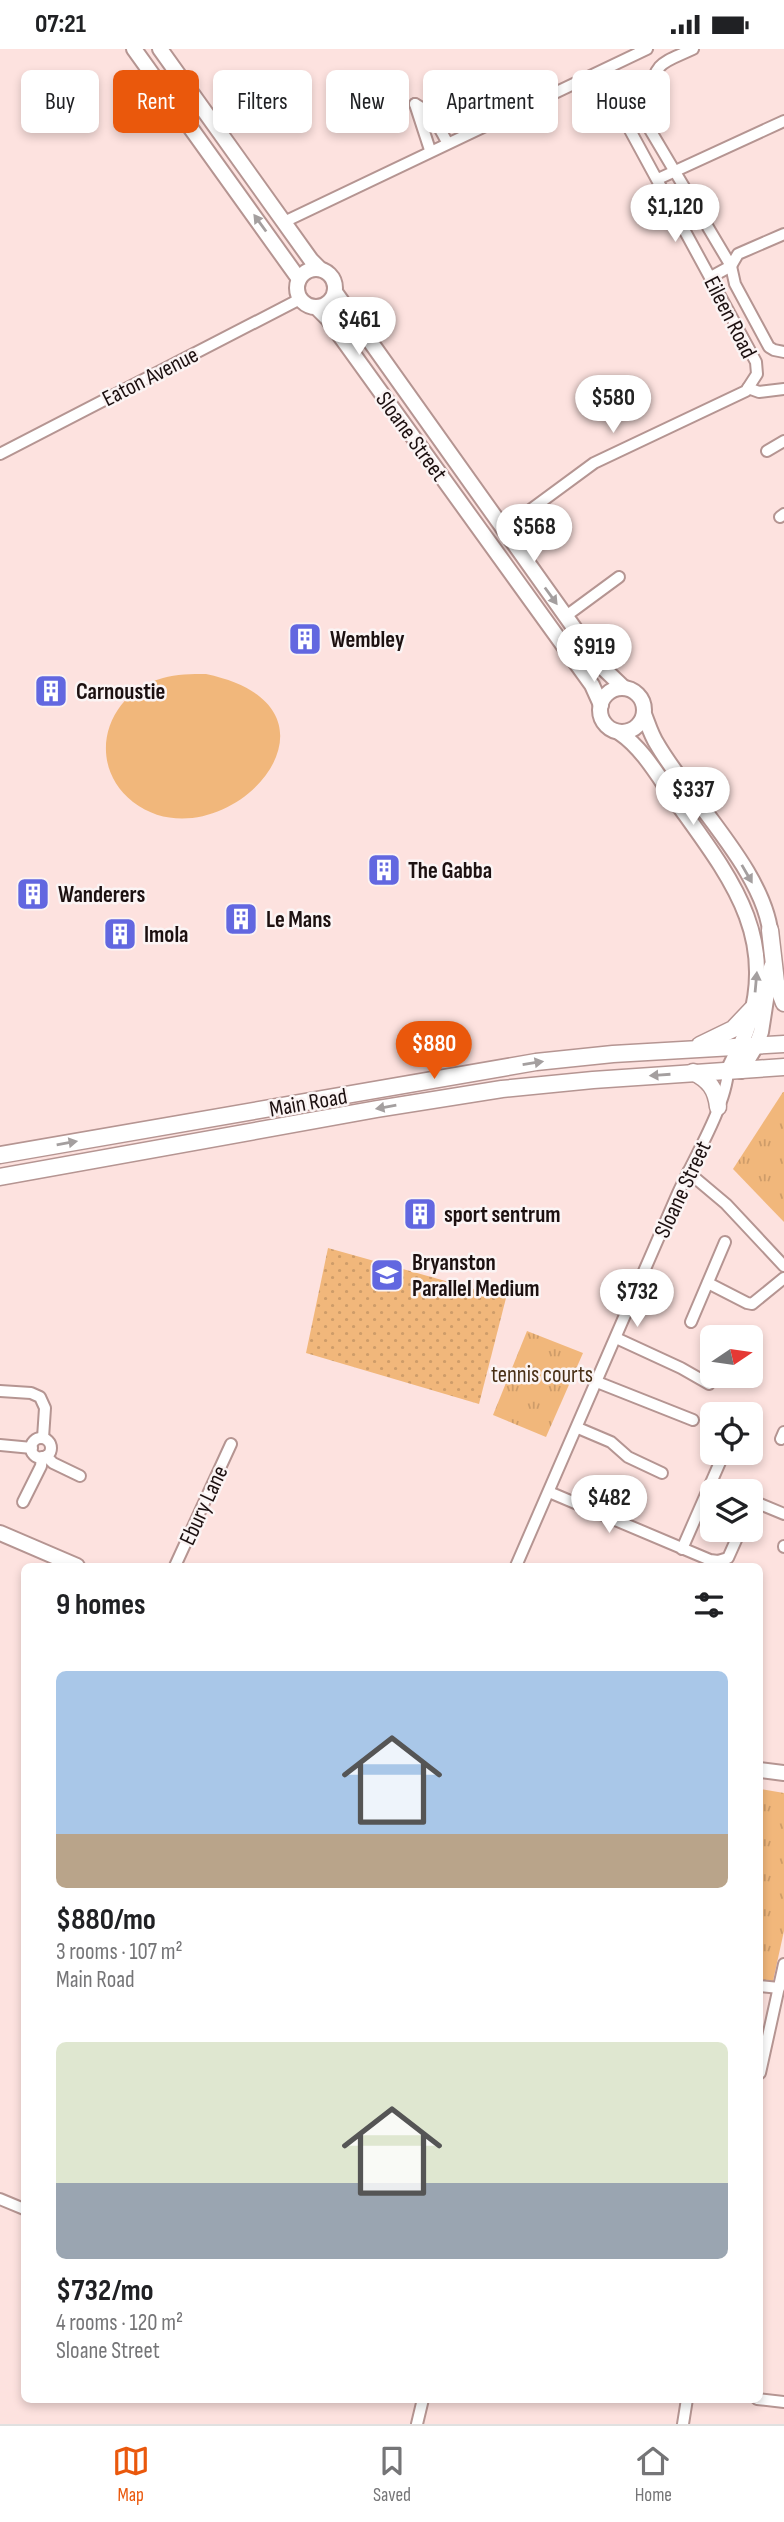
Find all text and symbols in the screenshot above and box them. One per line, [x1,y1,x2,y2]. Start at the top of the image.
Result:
text: 07:21 [35,9,86,40]
chip: Buy [21,70,99,133]
chip: Rent [113,70,199,133]
chip: Filters [213,70,312,133]
chip: New [326,70,409,133]
chip: Apartment [423,70,558,133]
chip: House [572,70,670,133]
pin: $1,120 [618,185,732,244]
text: $1,120 [646,193,704,221]
one-way arrow [253,214,267,232]
street label: Eileen Road [698,272,763,363]
pin: $461 [318,297,400,357]
text: $461 [338,306,380,334]
street label: Eaton Avenue [98,341,203,413]
pin: $580 [572,375,654,435]
text: $580 [591,384,635,412]
street label: Sloane Street [369,386,453,487]
pin: $568 [493,505,575,564]
text: $568 [512,513,556,541]
one-way arrow [543,587,557,605]
building icon: Wembley [286,620,324,658]
pin: $919 [553,625,635,684]
place label: Wembley [330,626,405,654]
text: $919 [573,633,615,661]
building icon: Carnoustie [32,672,70,710]
place label: Carnoustie [76,678,165,706]
pin: $337 [652,767,734,827]
text: $337 [672,776,714,804]
building icon: The Gabba [365,851,403,889]
place label: The Gabba [408,857,492,885]
one-way arrow [741,865,753,884]
building icon: Wanderers [14,875,52,913]
place label: Wanderers [58,881,145,909]
building icon: Le Mans [222,900,260,938]
place label: Le Mans [266,906,332,934]
building icon: Imola [101,915,139,953]
place label: Imola [144,921,188,949]
one-way arrow [751,971,762,993]
pin: $880 [393,1021,475,1081]
text: $880 [412,1030,456,1058]
one-way arrow [522,1057,544,1068]
one-way arrow [649,1070,671,1081]
street label: Main Road [267,1082,349,1124]
one-way arrow [375,1102,397,1113]
street label: Sloane Street [648,1136,718,1242]
one-way arrow [56,1137,78,1148]
building icon: sport sentrum [401,1195,439,1233]
place label: sport sentrum [444,1201,560,1229]
place label: Bryanston Parallel Medium [412,1249,540,1303]
school or university icon: Bryanston Parallel Medium [368,1256,406,1294]
pin: $732 [596,1269,678,1329]
text: $732 [616,1278,658,1306]
north arrow [700,1325,763,1388]
map controls [700,1325,763,1542]
park label: tennis courts [491,1361,593,1389]
button: locate [700,1402,763,1465]
street label: Ebury Lane [173,1461,234,1550]
pin: $482 [568,1475,650,1535]
button: layers [700,1479,763,1542]
text: $482 [587,1484,631,1512]
icon: filters [690,1586,728,1624]
text: 9 homes [56,1587,146,1623]
icon: home [329,1717,455,1843]
text: $880/mo [56,1902,156,1938]
text: 3 rooms · 107 m² [56,1938,183,1966]
text: Main Road [56,1966,135,1994]
icon: home [329,2088,455,2214]
text: $732/mo [56,2273,154,2309]
text: 4 rooms · 120 m² [56,2309,183,2337]
text: Sloane Street [56,2337,160,2365]
tab: Map [112,2442,150,2507]
tab: Saved [373,2442,411,2507]
tab: Home [634,2442,672,2507]

